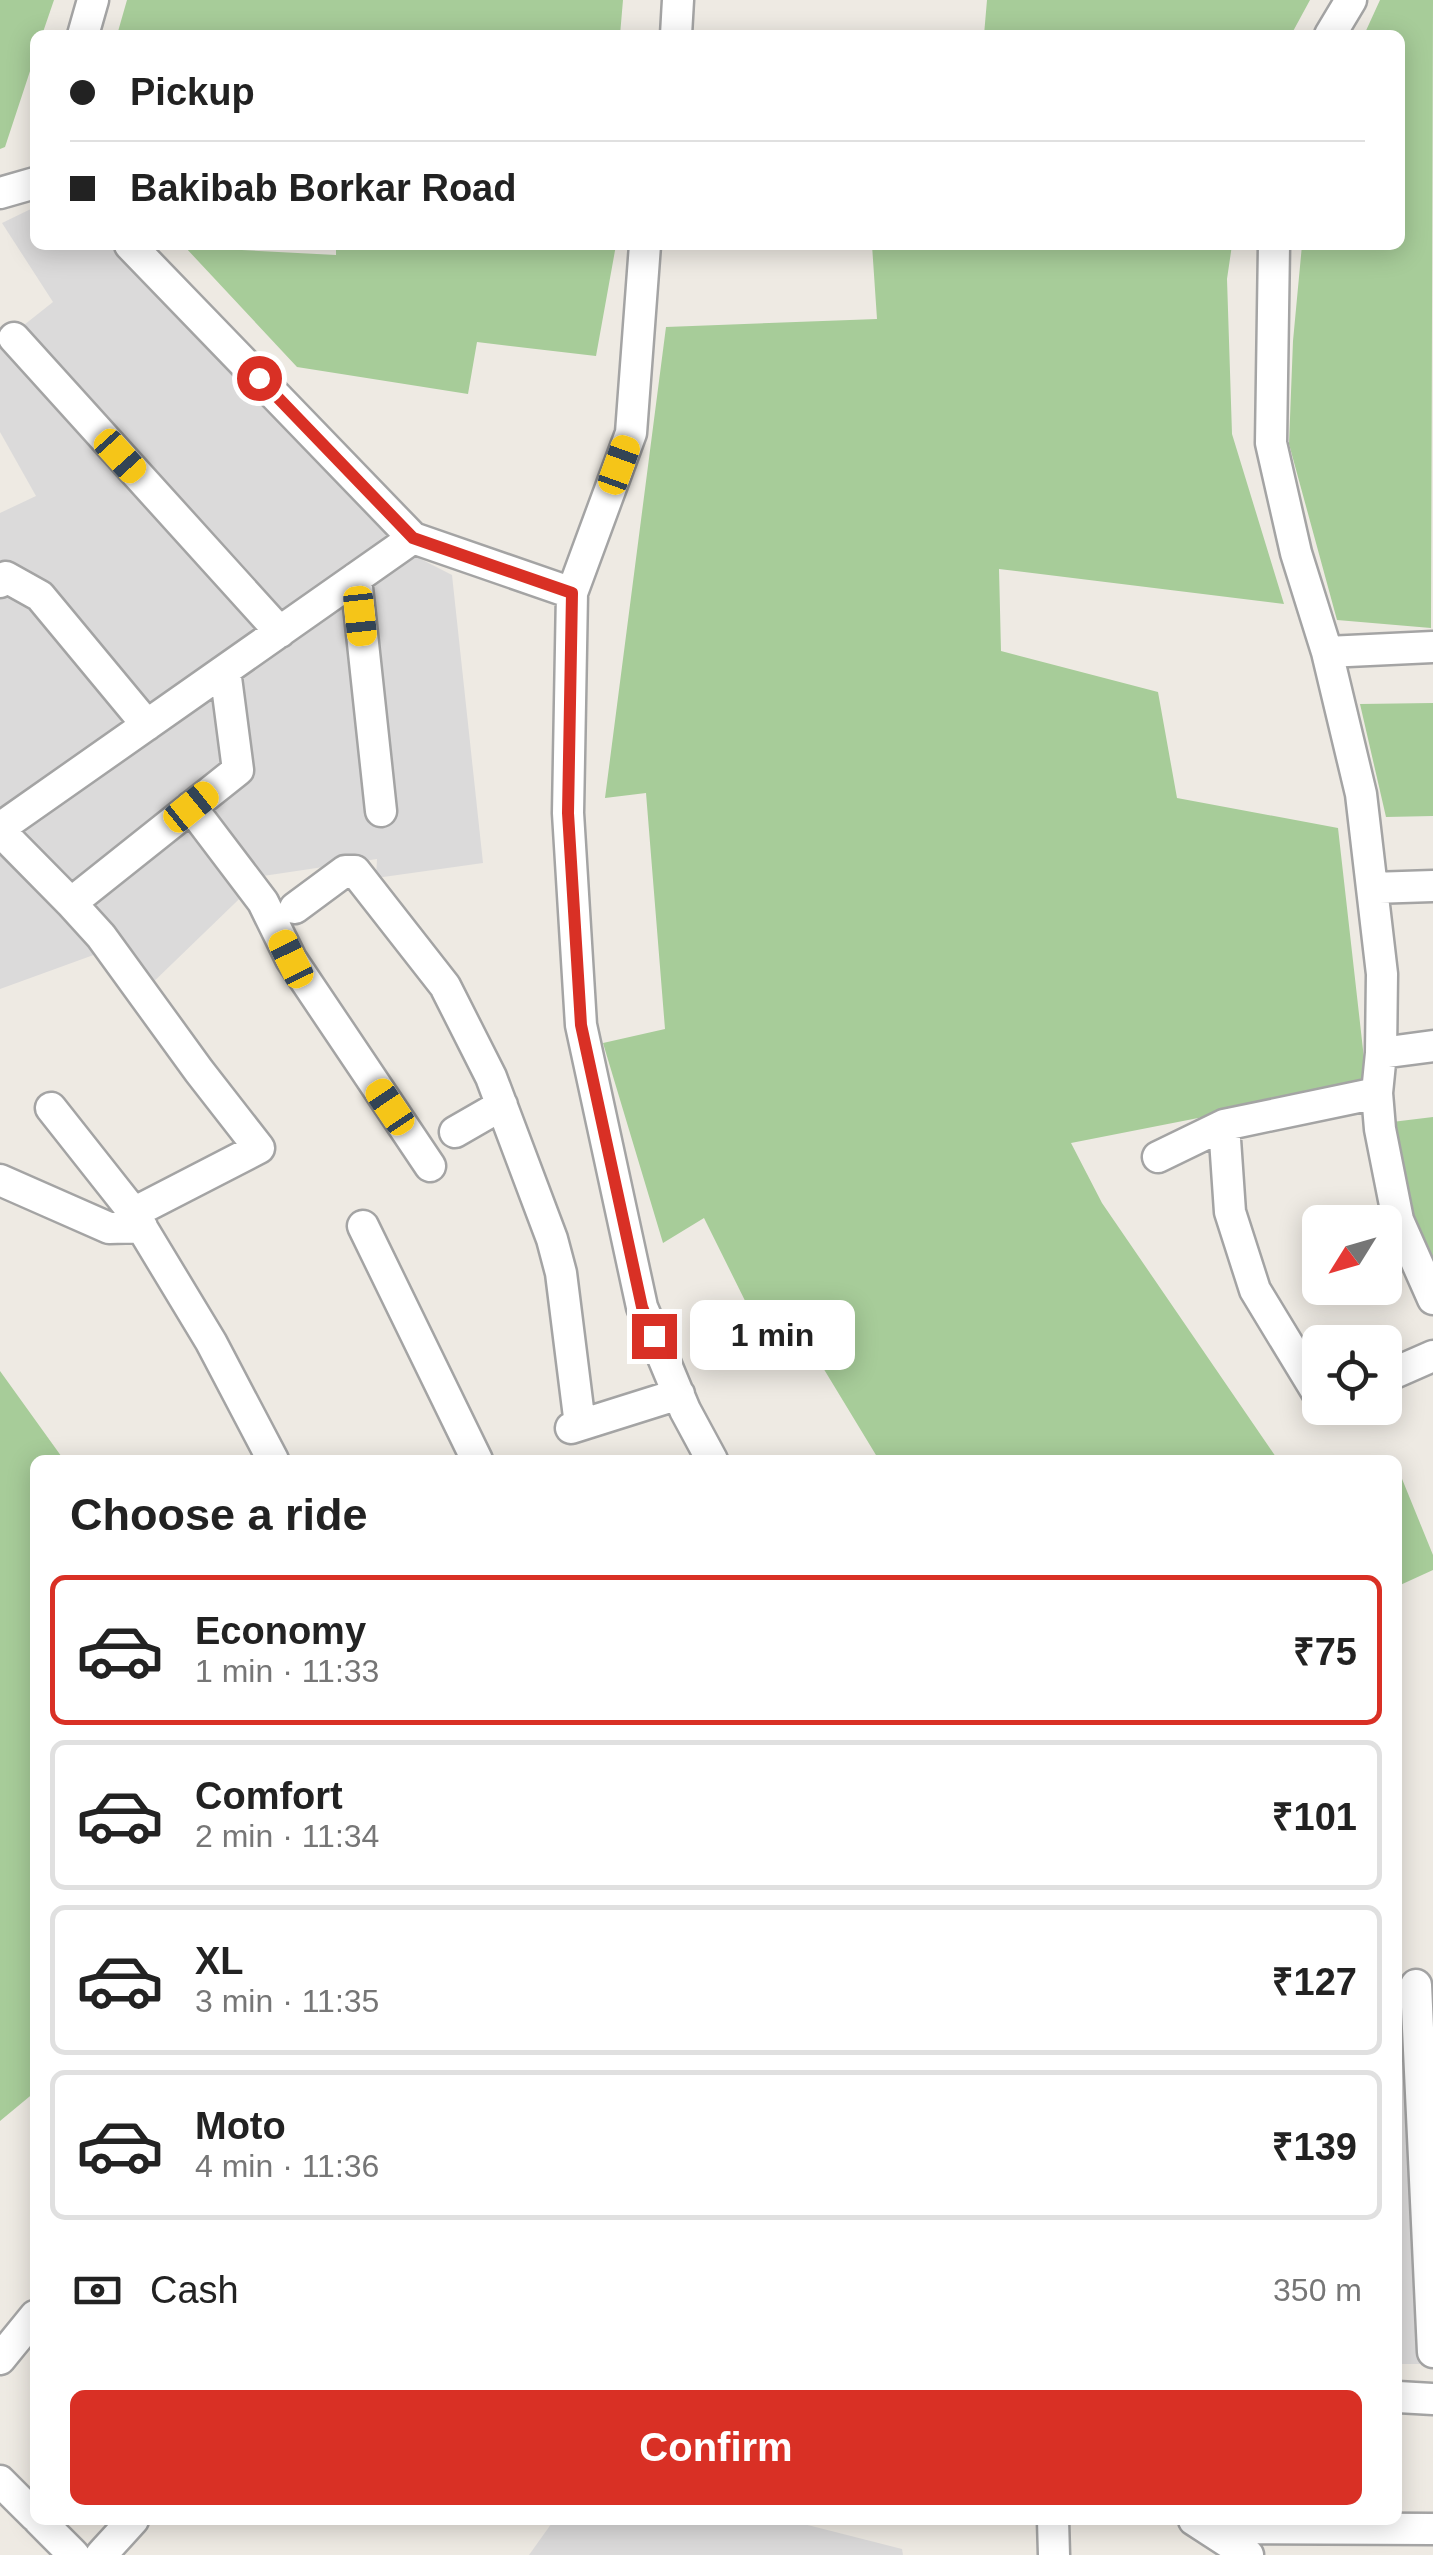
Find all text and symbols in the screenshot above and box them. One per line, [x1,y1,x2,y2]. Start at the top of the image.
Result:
text: Pickup [130,71,255,113]
text: Bakibab Borkar Road [130,167,516,209]
route start [237,356,282,401]
car [89,424,151,488]
car [595,432,643,498]
car [342,585,378,647]
car [158,776,224,838]
car [264,925,318,993]
car [361,1074,419,1140]
north arrow [1302,1205,1402,1305]
map controls [1302,1205,1402,1425]
callout: 1 min [689,1301,854,1371]
route end [632,1314,677,1359]
text: 1 min [731,1317,814,1353]
button: locate [1302,1325,1402,1425]
text: Choose a ride [70,1489,368,1540]
icon: car [75,1605,165,1695]
text: Economy [195,1610,366,1652]
text: ₹75 [1293,1631,1357,1673]
text: 1 min · 11:33 [195,1653,379,1689]
icon: car [75,1770,165,1860]
text: Comfort [195,1775,343,1817]
text: ₹101 [1272,1796,1357,1838]
text: 2 min · 11:34 [195,1818,379,1854]
icon: car [75,1935,165,2025]
text: XL [195,1940,244,1982]
text: ₹127 [1272,1961,1357,2003]
text: 3 min · 11:35 [195,1983,379,2019]
icon: car [75,2100,165,2190]
text: Moto [195,2105,286,2147]
text: ₹139 [1272,2126,1357,2168]
text: 4 min · 11:36 [195,2148,379,2184]
icon: cash [70,2263,125,2318]
text: Cash [150,2269,239,2311]
text: 350 m [1273,2272,1362,2308]
button: Confirm [70,2390,1362,2505]

